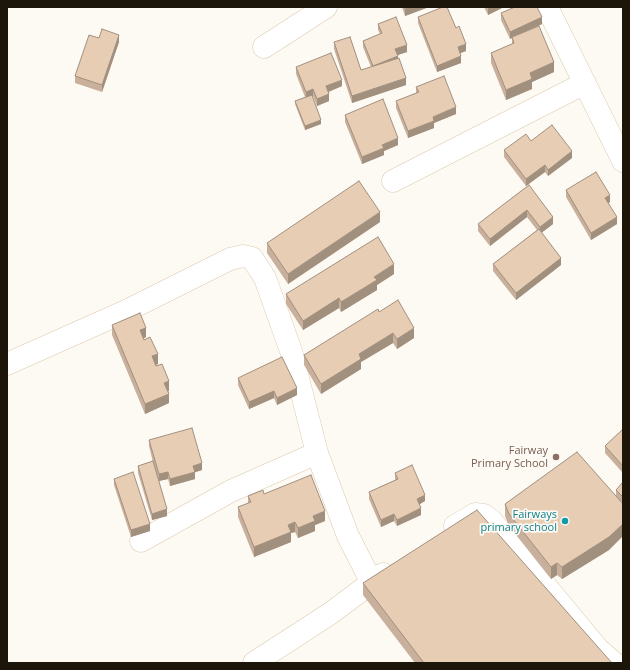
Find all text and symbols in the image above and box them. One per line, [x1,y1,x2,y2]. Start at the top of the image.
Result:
place label: Fairway Primary School [471,444,548,470]
marker: Fairway Primary School [551,452,561,462]
place label: Fairways primary school [481,508,557,534]
marker: Fairways primary school [560,516,570,526]

